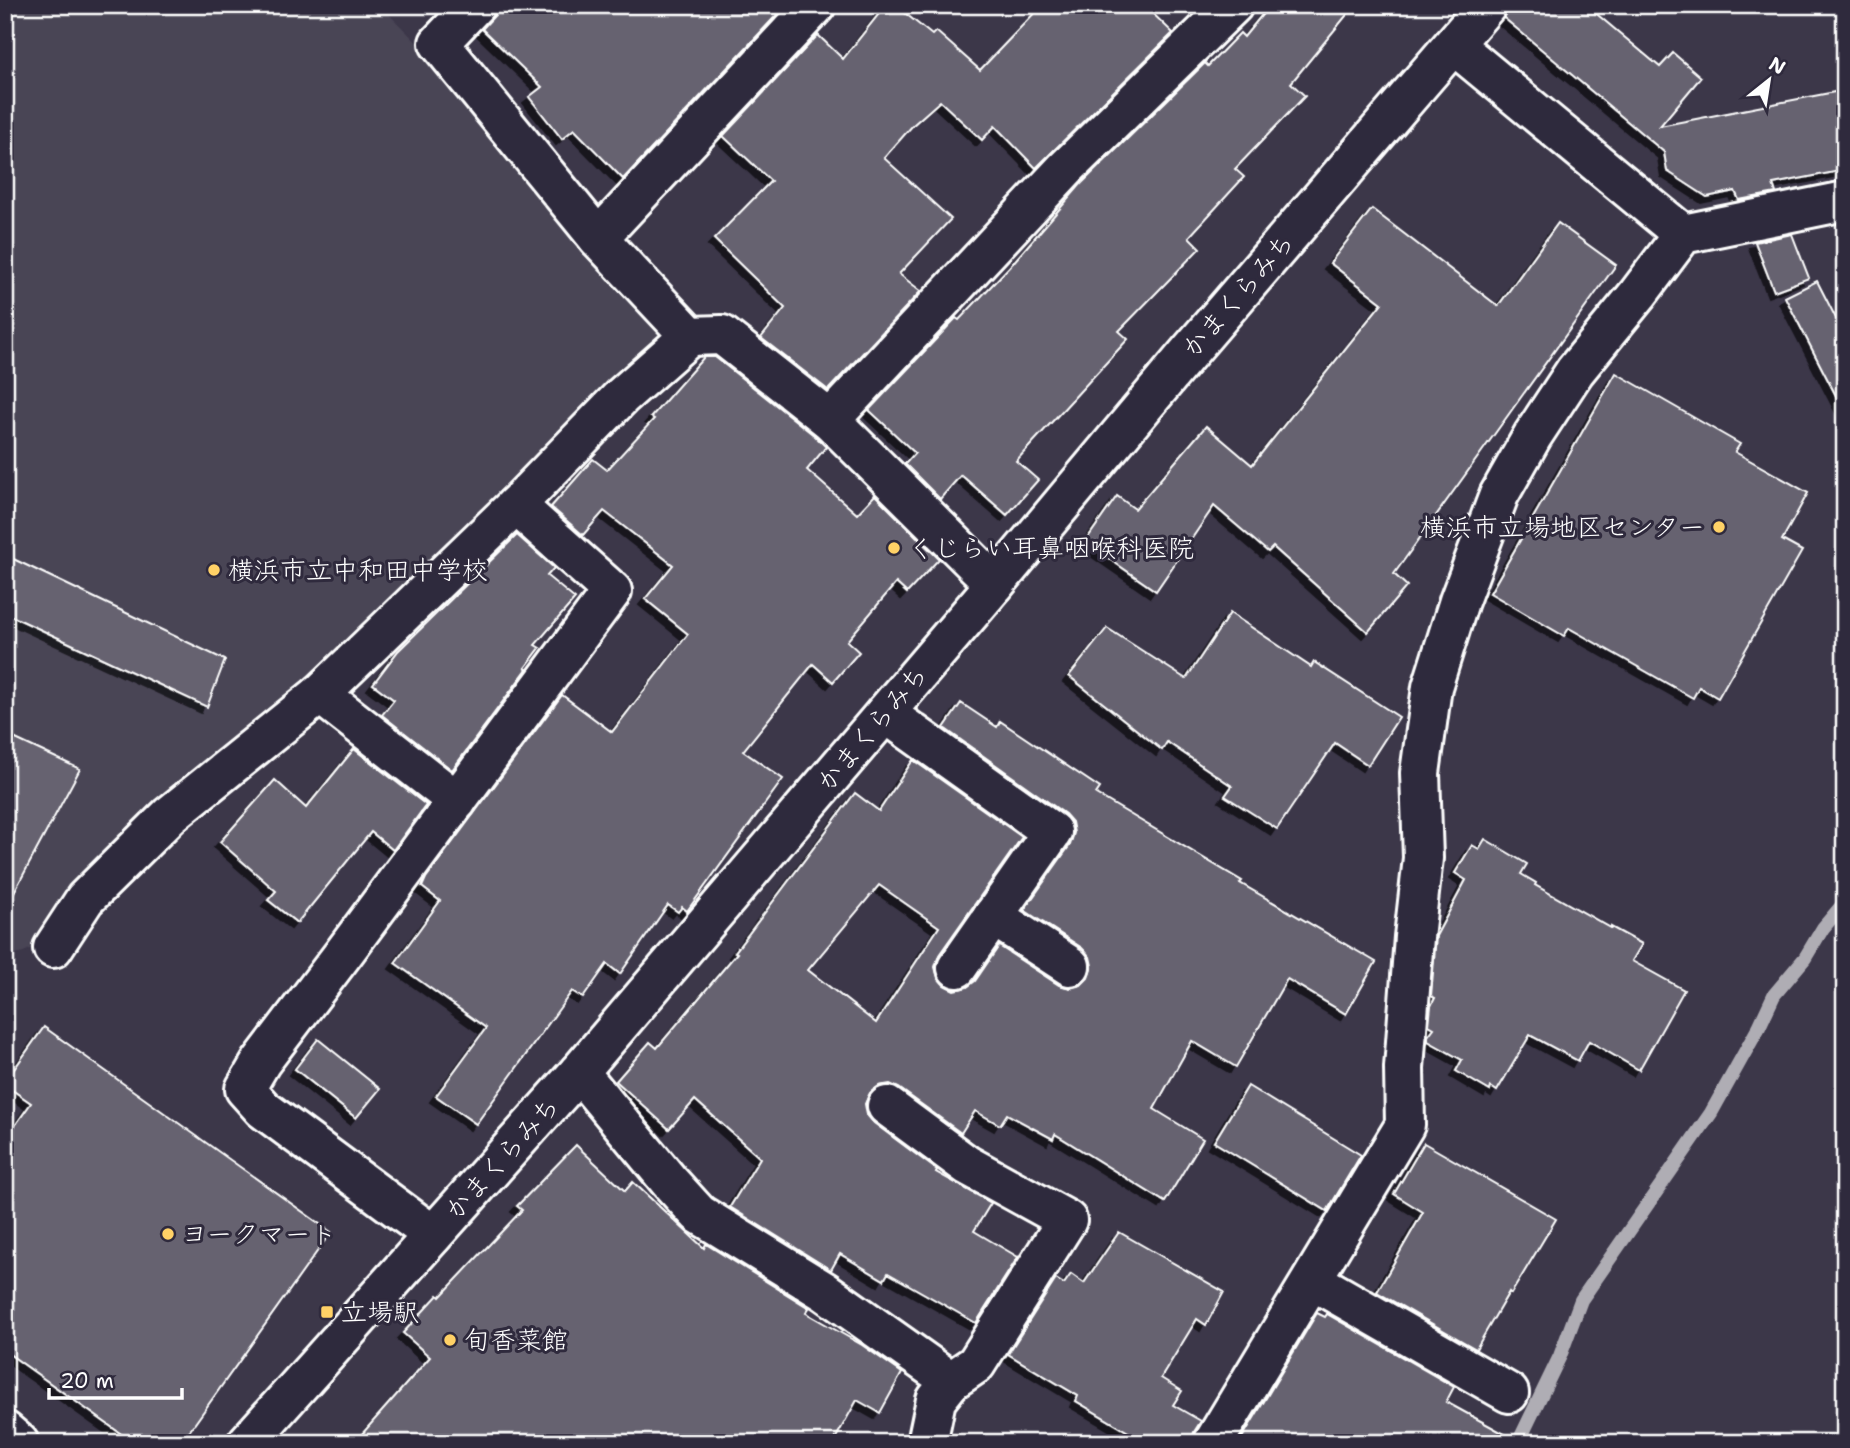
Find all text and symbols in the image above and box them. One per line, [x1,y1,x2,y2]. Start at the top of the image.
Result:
north arrow [1734,46,1804,116]
text: N [1764,51,1790,80]
street label: かまくらみち [1174,225,1302,365]
place label: 横浜市立場地区センター [1420,509,1705,544]
marker: 横浜市立場地区センター [1711,519,1727,535]
place label: くじらい耳鼻咽喉科医院 [908,530,1194,565]
marker: くじらい耳鼻咽喉科医院 [886,540,902,556]
place label: 横浜市立中和田中学校 [228,552,488,587]
marker: 横浜市立中和田中学校 [206,562,222,578]
street label: かまくらみち [808,657,935,798]
street label: かまくらみち [437,1088,566,1227]
place label: ヨークマート [182,1216,336,1251]
marker: ヨークマート [160,1226,176,1242]
place label: 立場駅 [341,1294,419,1329]
marker: 立場駅 [319,1304,335,1320]
place label: 旬香菜館 [464,1322,568,1357]
marker: 旬香菜館 [442,1332,458,1348]
scale bar [49,1357,182,1401]
text: 20 m [60,1367,114,1395]

